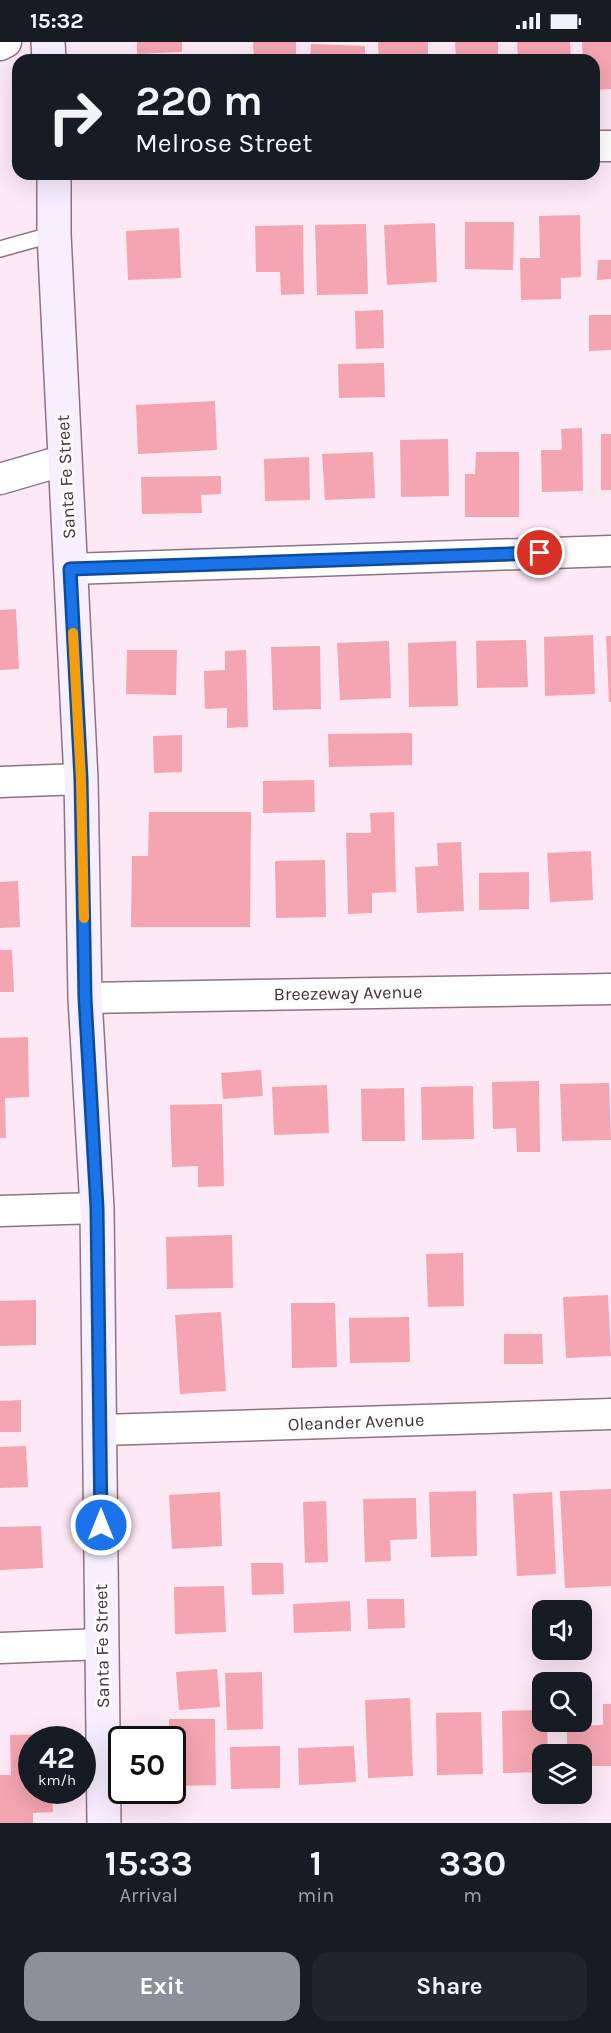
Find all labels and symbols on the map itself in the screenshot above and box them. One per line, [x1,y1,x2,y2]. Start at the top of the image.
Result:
street label: Santa Fe Street [52,414,80,540]
pin [514,527,565,578]
street label: Breezeway Avenue [273,981,423,1005]
street label: Oleander Avenue [287,1409,425,1435]
position arrow [69,1493,133,1557]
street label: Santa Fe Street [90,1583,114,1708]
speed limit sign: 50 [108,1726,186,1804]

